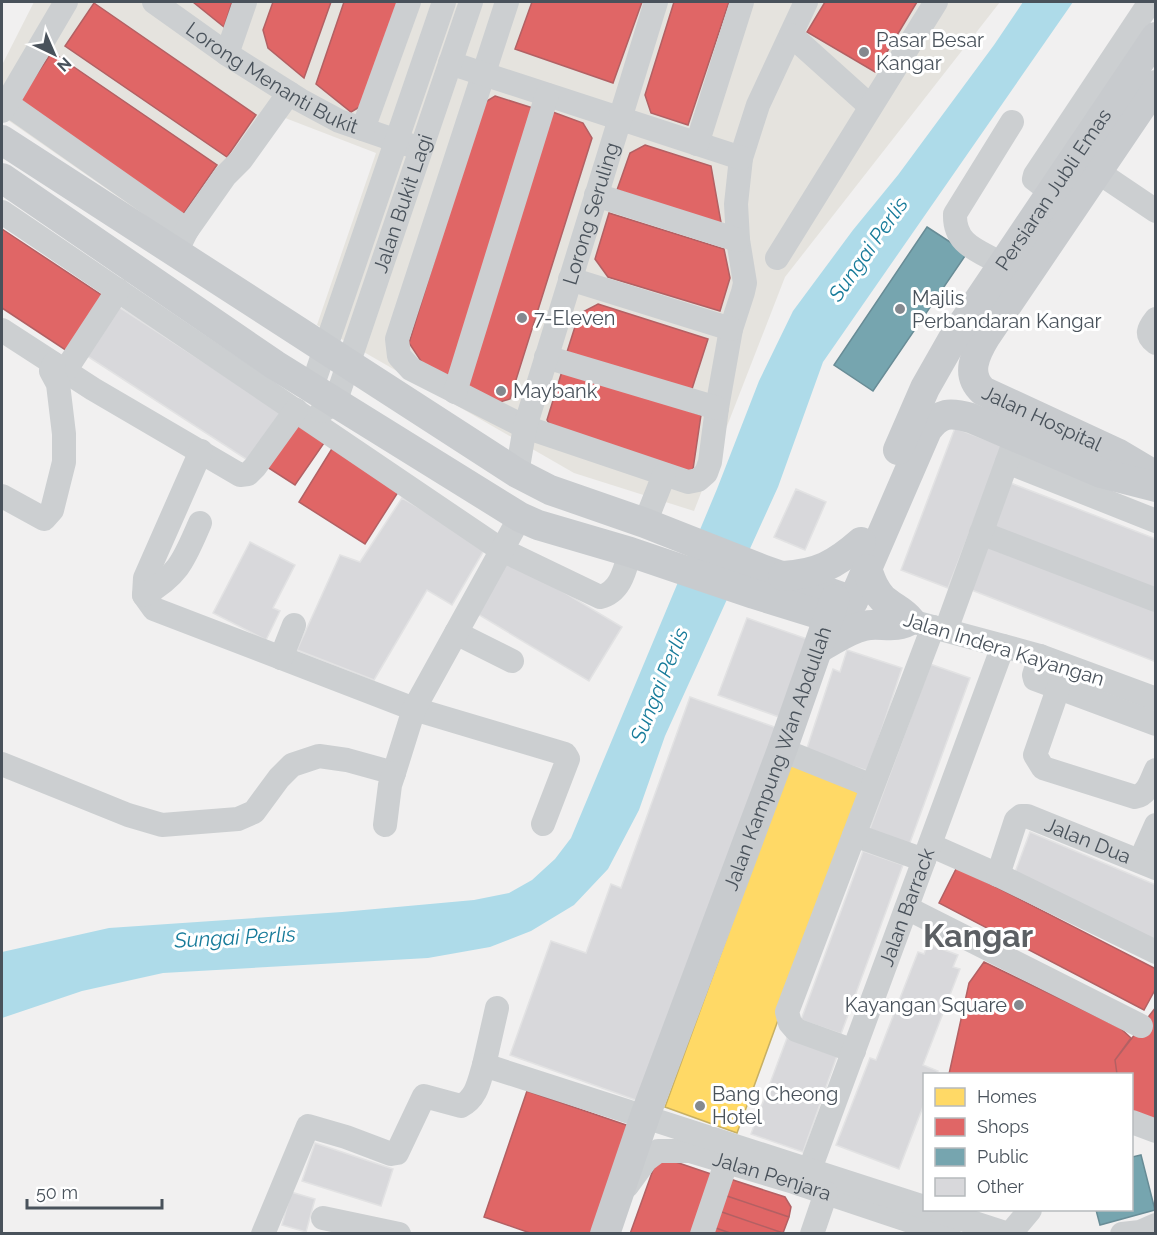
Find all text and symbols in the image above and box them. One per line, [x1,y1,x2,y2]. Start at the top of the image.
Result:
street label: Lorong Menanti Bukit [181,17,362,139]
north arrow [24,24,84,84]
place label: Pasar Besar Kangar [876,28,984,75]
marker: Pasar Besar Kangar [857,45,871,59]
text: N [53,53,75,76]
street label: Persiaran Jubli Emas [990,104,1116,275]
street label: Jalan Bukit Lagi [368,131,437,276]
street label: Lorong Seruling [558,139,624,288]
water label: Sungai Perlis [822,192,913,307]
place label: Majlis Perbandaran Kangar [912,286,1102,333]
marker: Majlis Perbandaran Kangar [893,302,907,316]
place label: 7-Eleven [534,306,615,330]
marker: 7-Eleven [515,311,529,325]
place label: Maybank [513,379,598,403]
street label: Jalan Hospital [978,380,1106,457]
marker: Maybank [494,384,508,398]
street label: Jalan Indera Kayangan [901,607,1107,691]
street label: Jalan Kampung Wan Abdullah [719,623,836,894]
water label: Sungai Perlis [624,624,693,747]
street label: Jalan Dua [1041,813,1134,869]
street label: Jalan Barrack [874,844,939,970]
district label: Kangar [923,917,1033,954]
water label: Sungai Perlis [173,921,296,953]
place label: Kayangan Square [845,993,1007,1017]
marker: Kayangan Square [1012,998,1026,1012]
legend [923,1073,1133,1211]
place label: Bang Cheong Hotel [712,1082,838,1129]
text: Homes [977,1086,1037,1107]
marker: Bang Cheong Hotel [693,1099,707,1113]
text: Shops [977,1116,1029,1137]
text: Public [977,1146,1029,1167]
street label: Jalan Penjara [710,1147,834,1206]
scale bar [27,1172,162,1210]
text: Other [977,1176,1025,1197]
text: 50 m [36,1182,78,1203]

